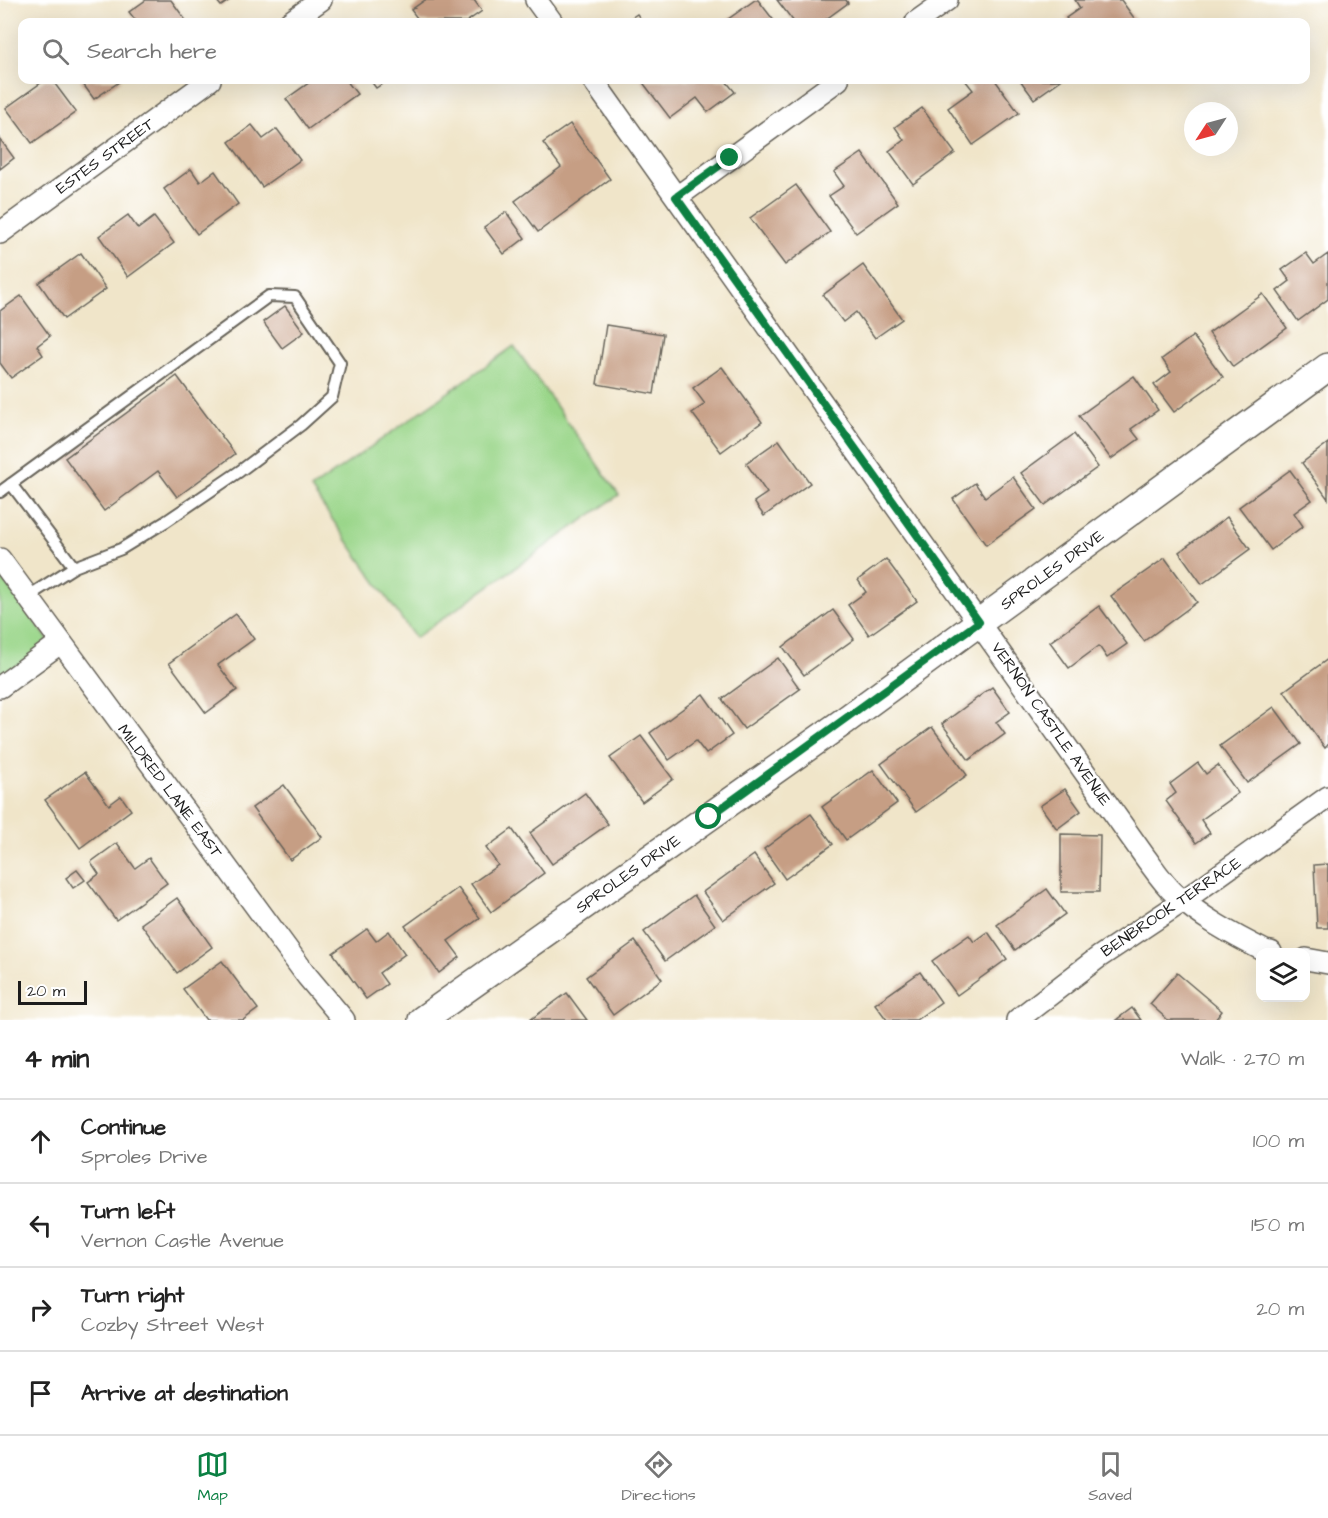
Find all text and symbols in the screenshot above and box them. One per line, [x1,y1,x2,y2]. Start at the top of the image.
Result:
search box [18,18,1310,84]
icon: search [39,35,72,68]
text: Search here [87,36,217,67]
north arrow [1184,102,1238,156]
street label: ESTES STREET [51,113,159,199]
route end [716,144,742,170]
street label: SPROLES DRIVE [996,524,1109,615]
street label: VERNON CASTLE AVENUE [986,638,1116,811]
street label: MILDRED LANE EAST [112,720,228,862]
route start [695,803,721,829]
street label: SPROLES DRIVE [571,829,685,918]
street label: BENBROOK TERRACE [1097,852,1246,962]
map controls [1256,948,1310,1002]
button: layers [1256,948,1310,1002]
scale bar [18,978,87,1006]
text: 20 m [27,980,65,1002]
text: 4 min [24,1041,89,1077]
text: Walk · 270 m [1181,1045,1304,1073]
text: Continue [81,1112,166,1143]
icon: ahead [24,1125,57,1158]
text: 100 m [1253,1127,1304,1155]
text: Sproles Drive [81,1143,208,1171]
text: Turn left [81,1196,175,1227]
icon: left [24,1209,57,1242]
text: 150 m [1251,1211,1304,1239]
text: Vernon Castle Avenue [81,1227,284,1255]
text: Turn right [81,1280,184,1311]
icon: right [24,1293,57,1326]
text: 20 m [1256,1295,1304,1323]
text: Cozby Street West [81,1311,264,1339]
icon: arrive [24,1377,57,1410]
text: Arrive at destination [81,1378,288,1409]
tab: Map [196,1448,229,1506]
tab: Directions [622,1448,696,1506]
tab: Saved [1088,1448,1132,1506]

